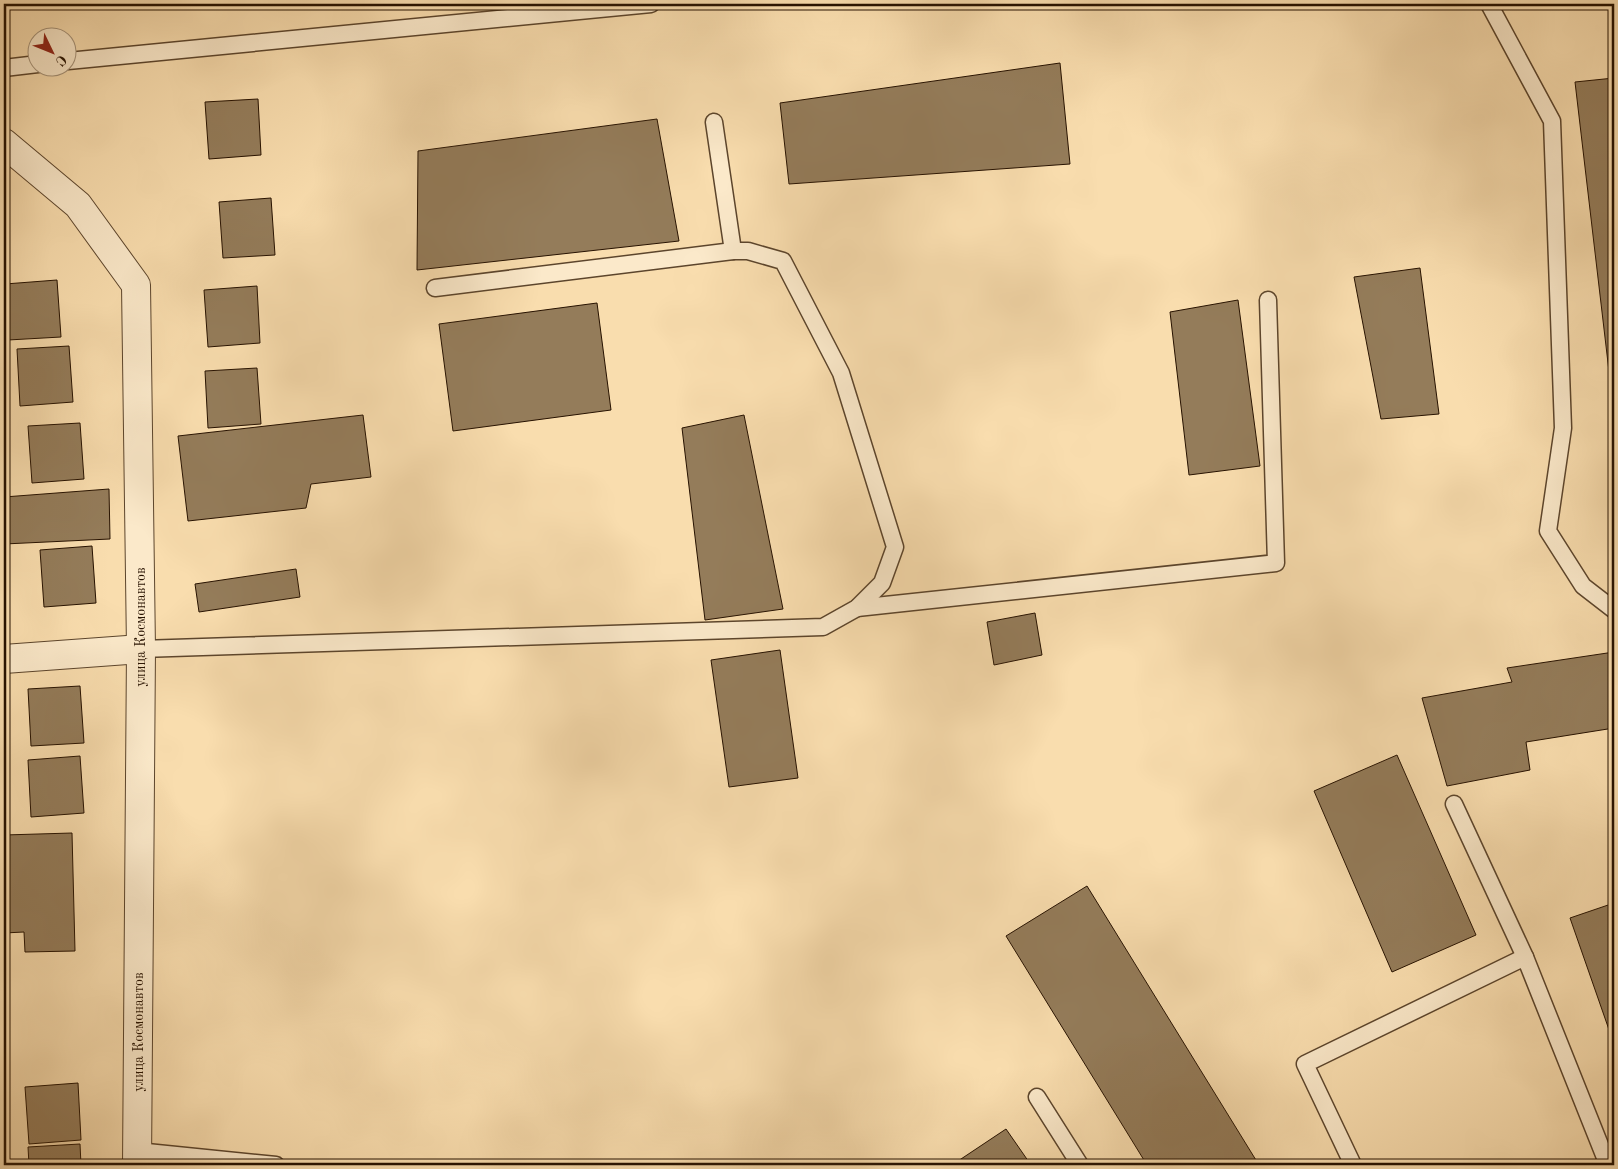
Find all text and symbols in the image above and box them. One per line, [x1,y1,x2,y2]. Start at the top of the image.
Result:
north arrow [28,28,78,78]
text: С [53,52,69,68]
street label: улица Космонавтов [134,567,148,687]
street label: улица Космонавтов [132,972,146,1092]

